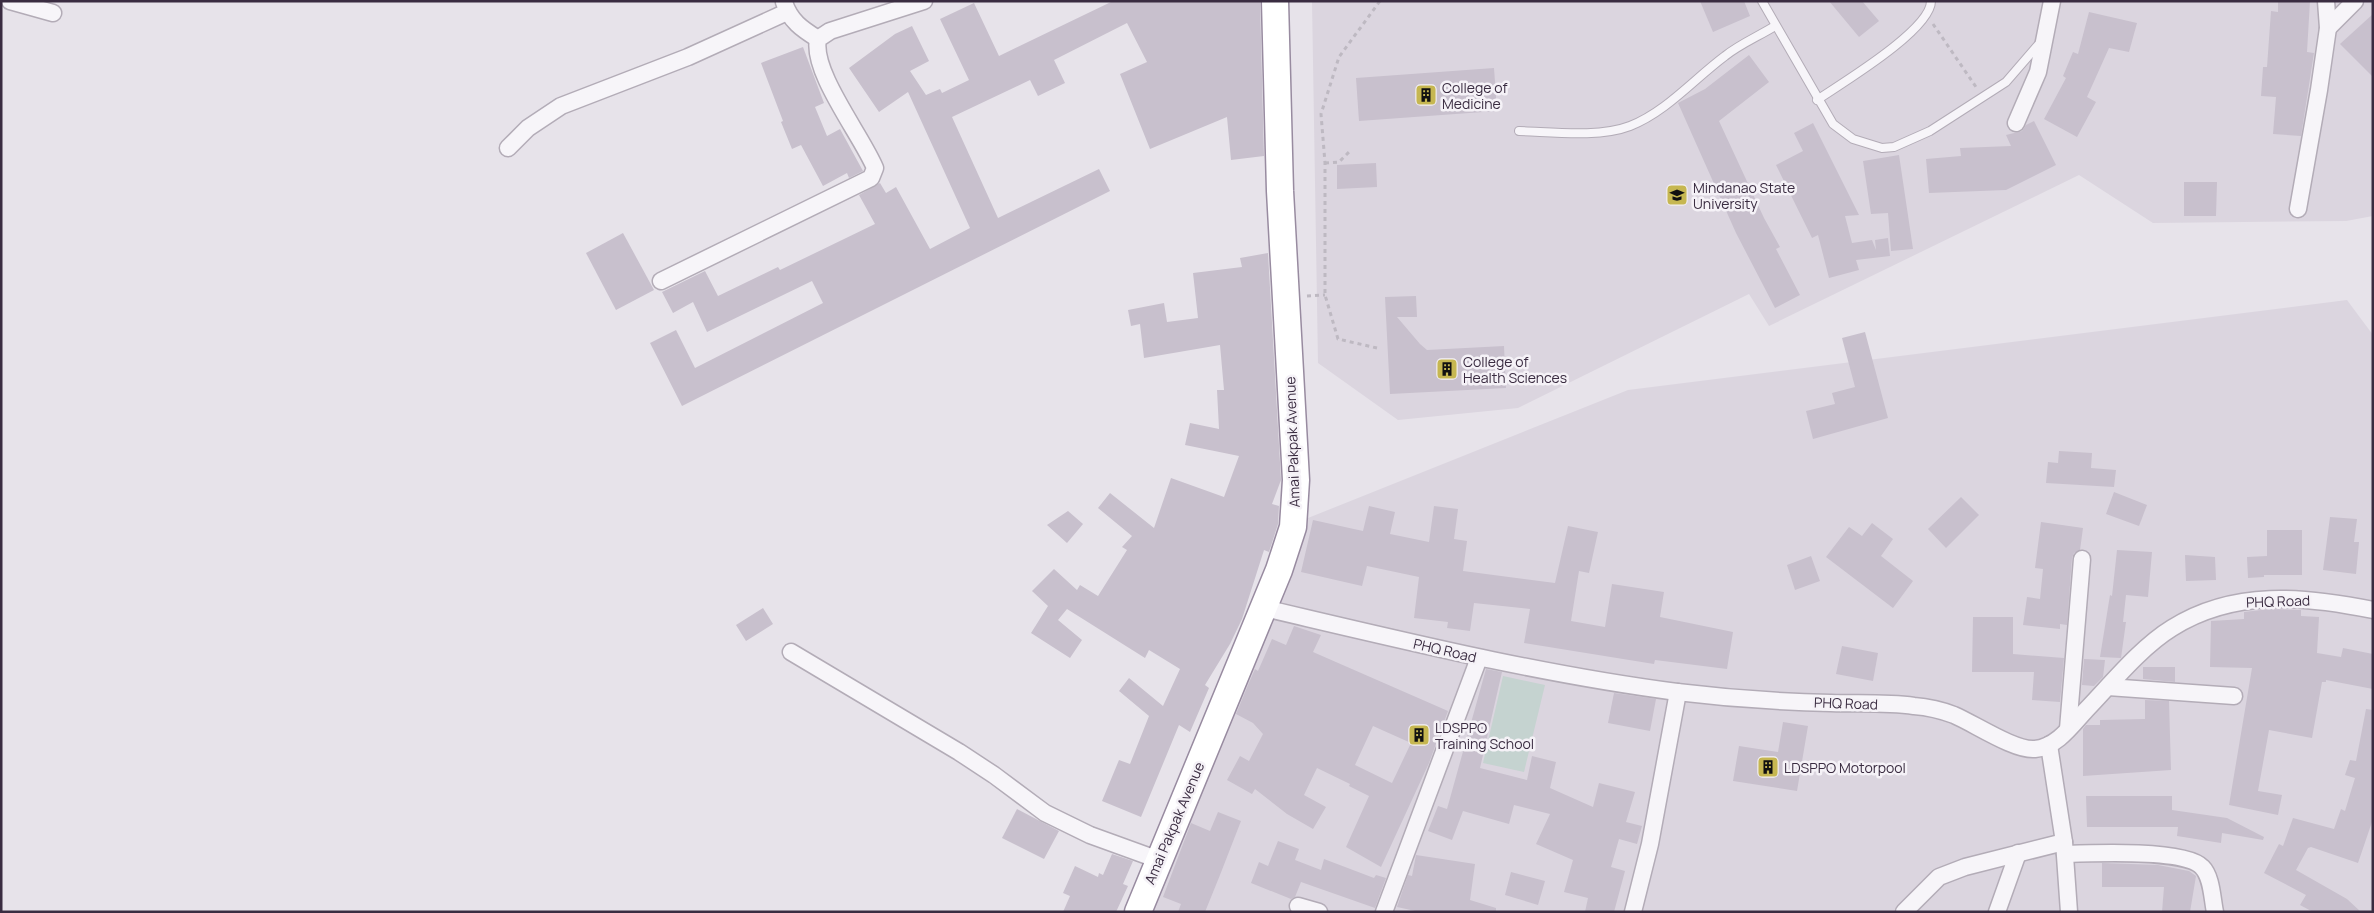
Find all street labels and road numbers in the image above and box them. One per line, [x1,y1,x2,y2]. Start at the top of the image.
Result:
street label: Amai Pakpak Avenue [1280,376,1304,508]
street label: PHQ Road [2246,590,2310,612]
street label: PHQ Road [1412,634,1478,666]
street label: PHQ Road [1814,692,1878,714]
street label: Amai Pakpak Avenue [1140,759,1208,887]

